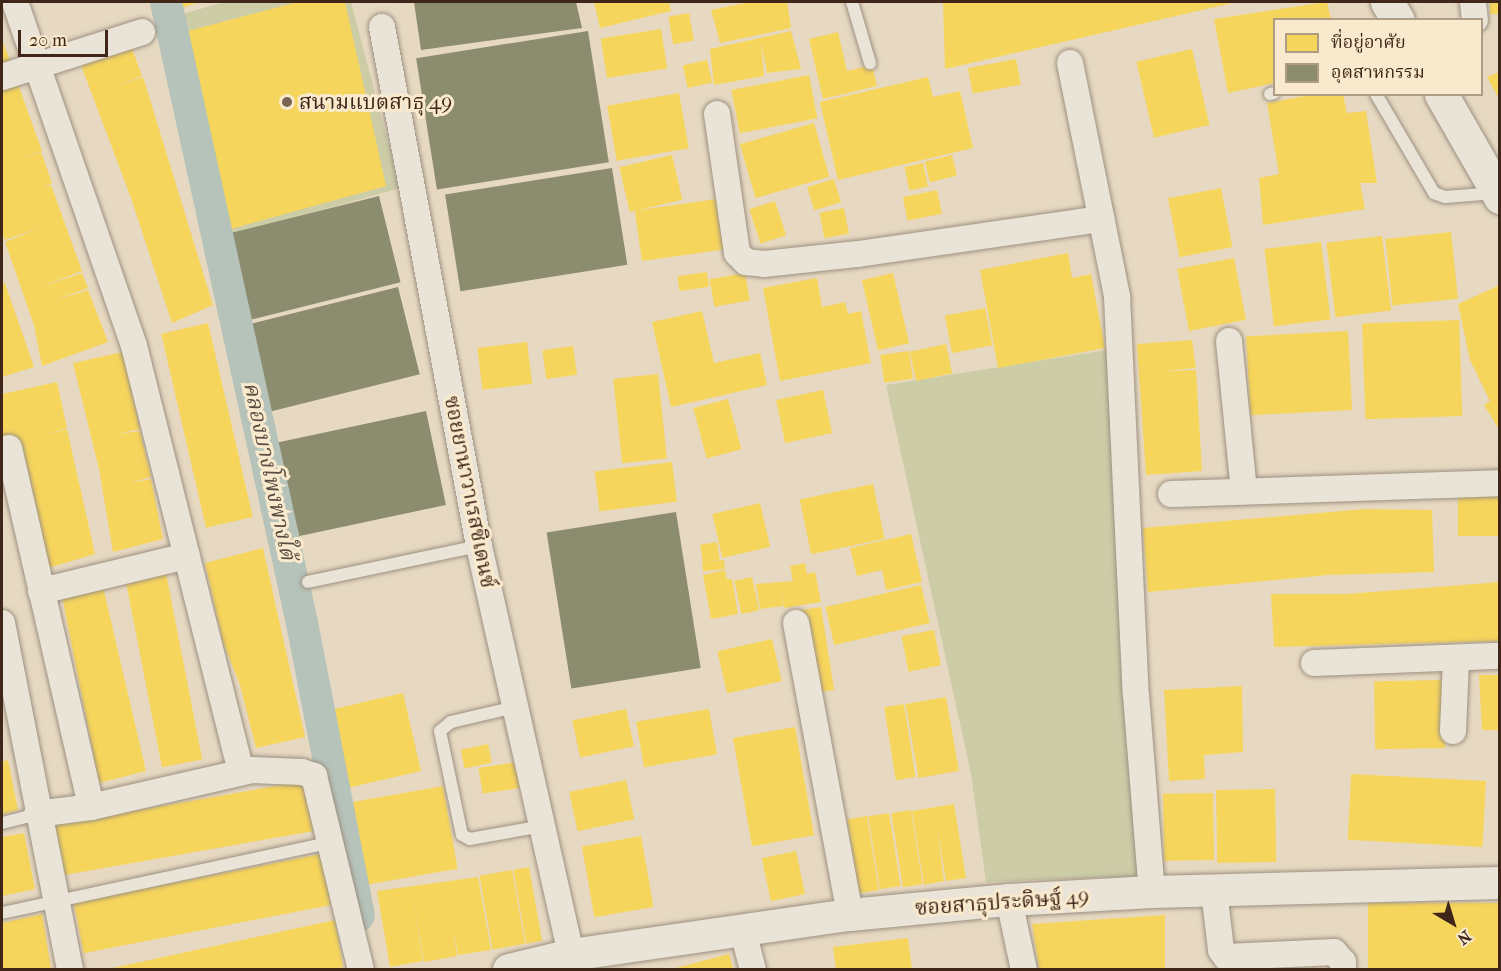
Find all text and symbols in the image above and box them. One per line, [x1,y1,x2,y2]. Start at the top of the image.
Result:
scale bar [21,18,111,56]
legend [1273,18,1483,96]
text: 20 m [29,30,67,51]
text: ที่อยู่อาศัย [1331,32,1406,53]
text: อุตสาหกรรม [1331,62,1425,83]
place label: สนามแบตสาธุ 49 [299,89,452,115]
marker: สนามแบตสาธุ 49 [280,95,294,109]
water label: คลองบางโพงพางใต้ [237,380,301,562]
street label: ซอยยานาวาเรสซิเดนซ์ [439,394,501,590]
street label: ซอยสาธุประดิษฐ์ 49 [914,883,1090,921]
north arrow [1423,893,1483,953]
text: N [1454,926,1475,949]

